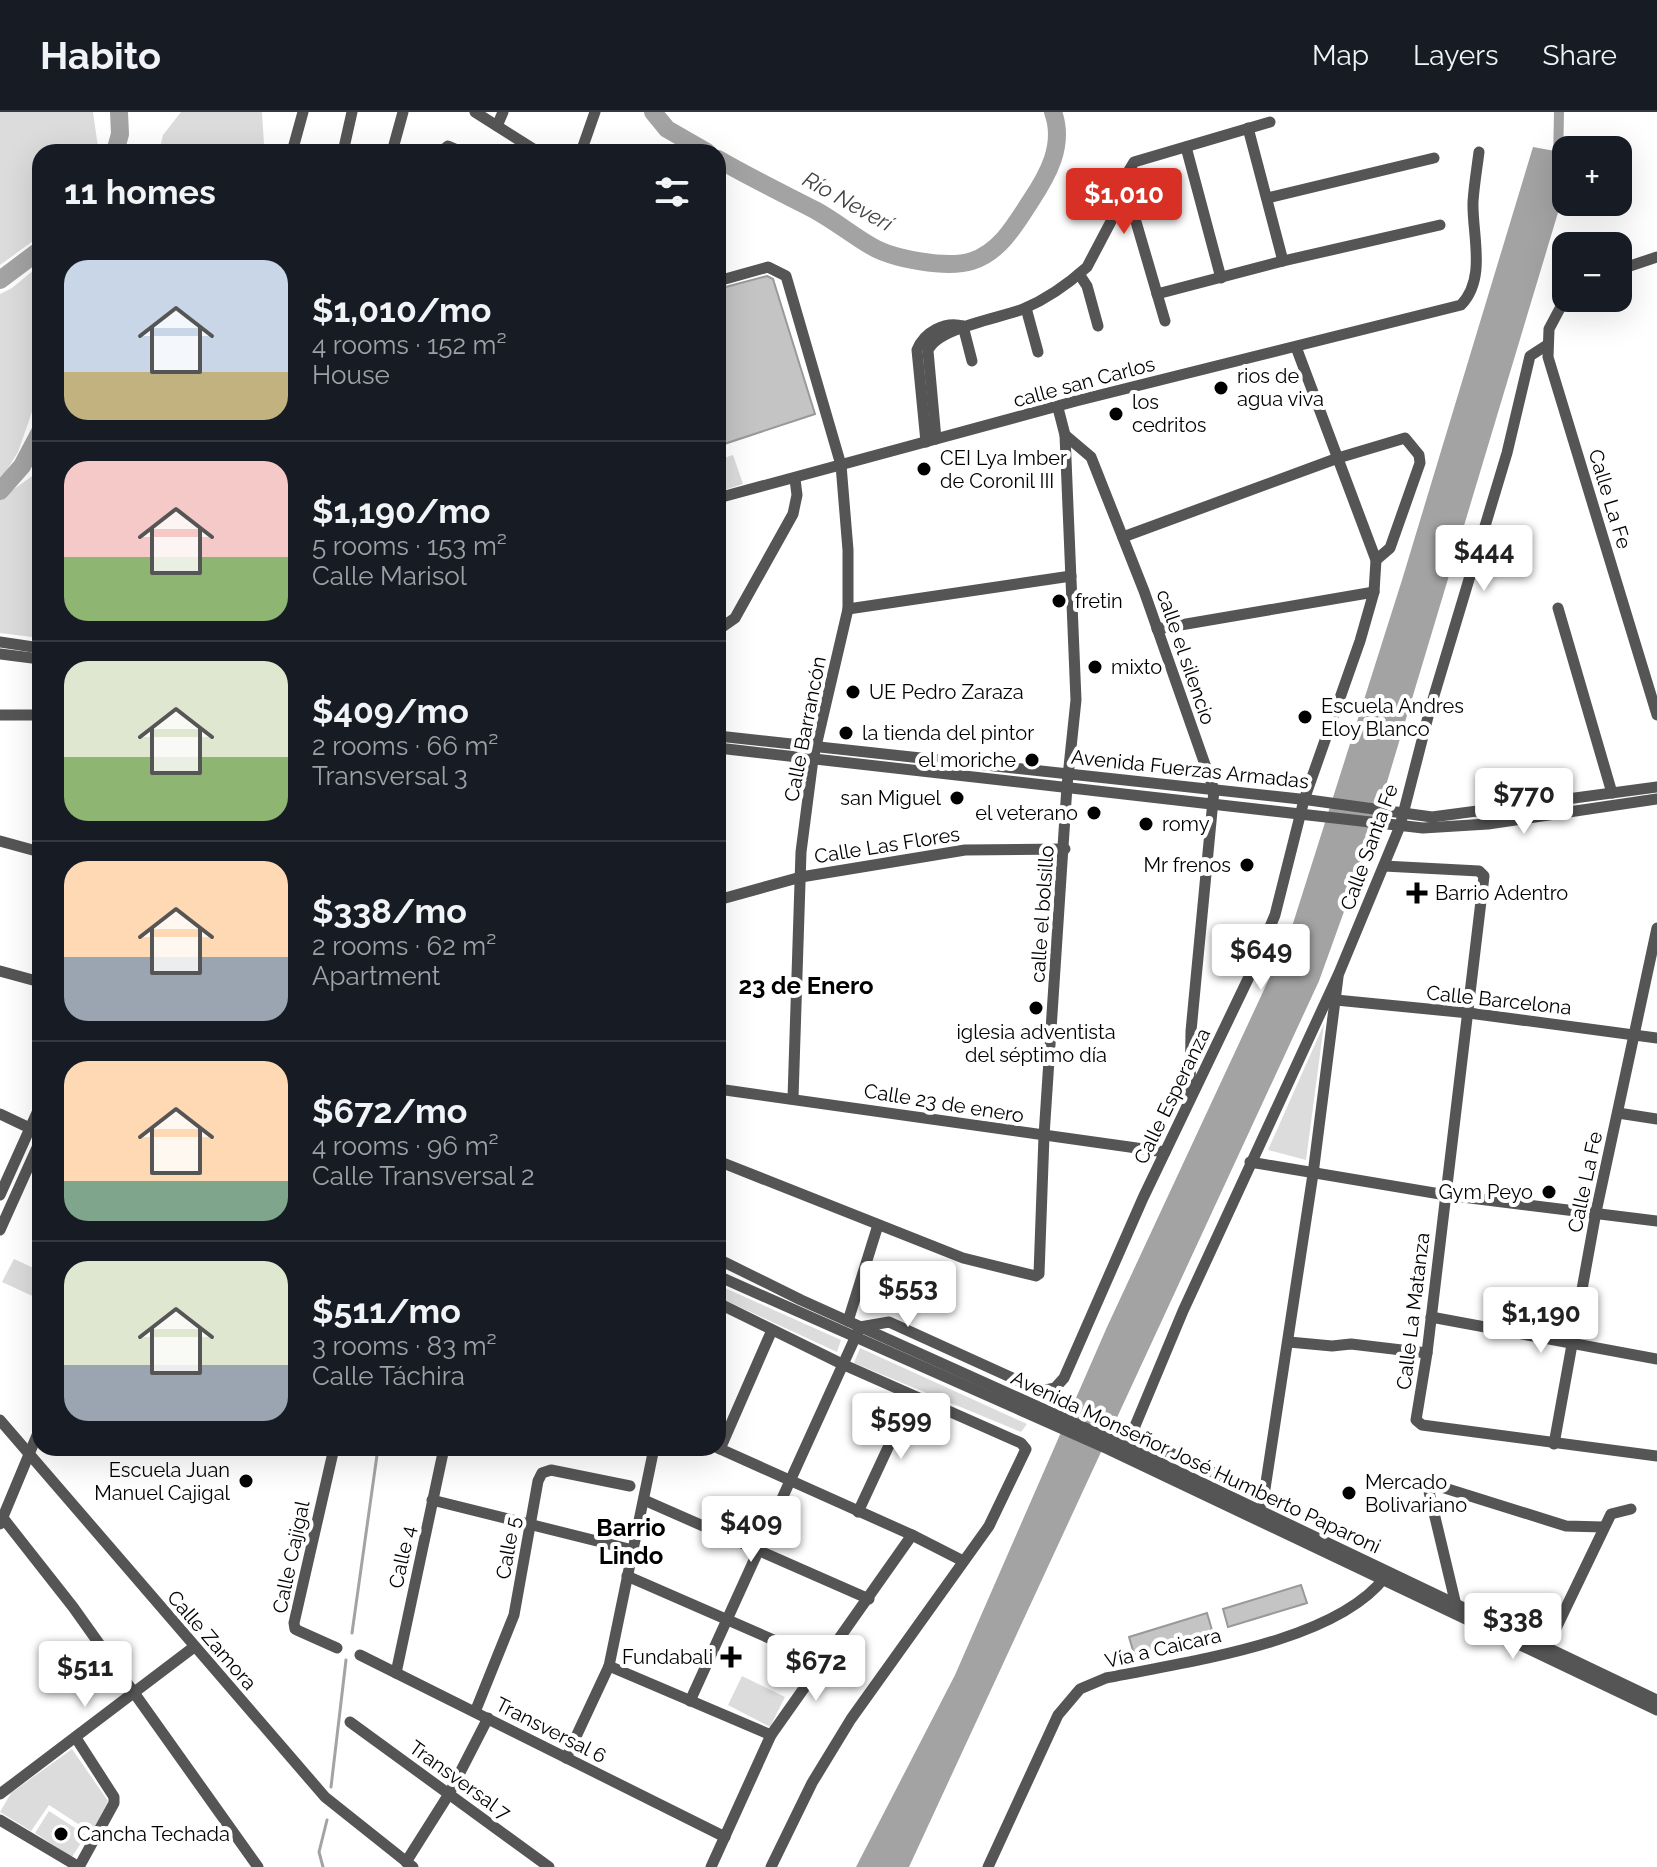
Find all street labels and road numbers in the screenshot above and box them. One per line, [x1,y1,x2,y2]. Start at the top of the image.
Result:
street label: calle san Carlos [1011,352,1157,412]
street label: Calle La Fe [1583,446,1637,552]
street label: calle el silencio [1152,586,1220,728]
street label: Calle Barrancón [779,654,831,804]
street label: Avenida Fuerzas Armadas [1070,745,1310,793]
street label: Calle Santa Fe [1335,780,1403,913]
street label: Calle Las Flores [813,822,961,868]
street label: calle el bolsillo [1025,844,1059,984]
street label: Calle Barcelona [1425,980,1573,1020]
street label: Calle Esperanza [1129,1024,1215,1168]
street label: Calle 23 de enero [862,1079,1026,1128]
street label: Calle La Fe [1563,1129,1607,1235]
street label: Calle La Matanza [1391,1231,1435,1391]
street label: Avenida Monseñor José Humberto Paparoni [1007,1366,1385,1558]
street label: Calle Cajigal [267,1498,315,1616]
street label: Calle 5 [491,1515,525,1581]
street label: Calle 4 [384,1523,420,1590]
street label: Calle Zamora [162,1585,262,1695]
street label: Vía a Caicara [1102,1623,1224,1673]
street label: Transversal 6 [492,1692,610,1768]
street label: Transversal 7 [405,1735,516,1825]

